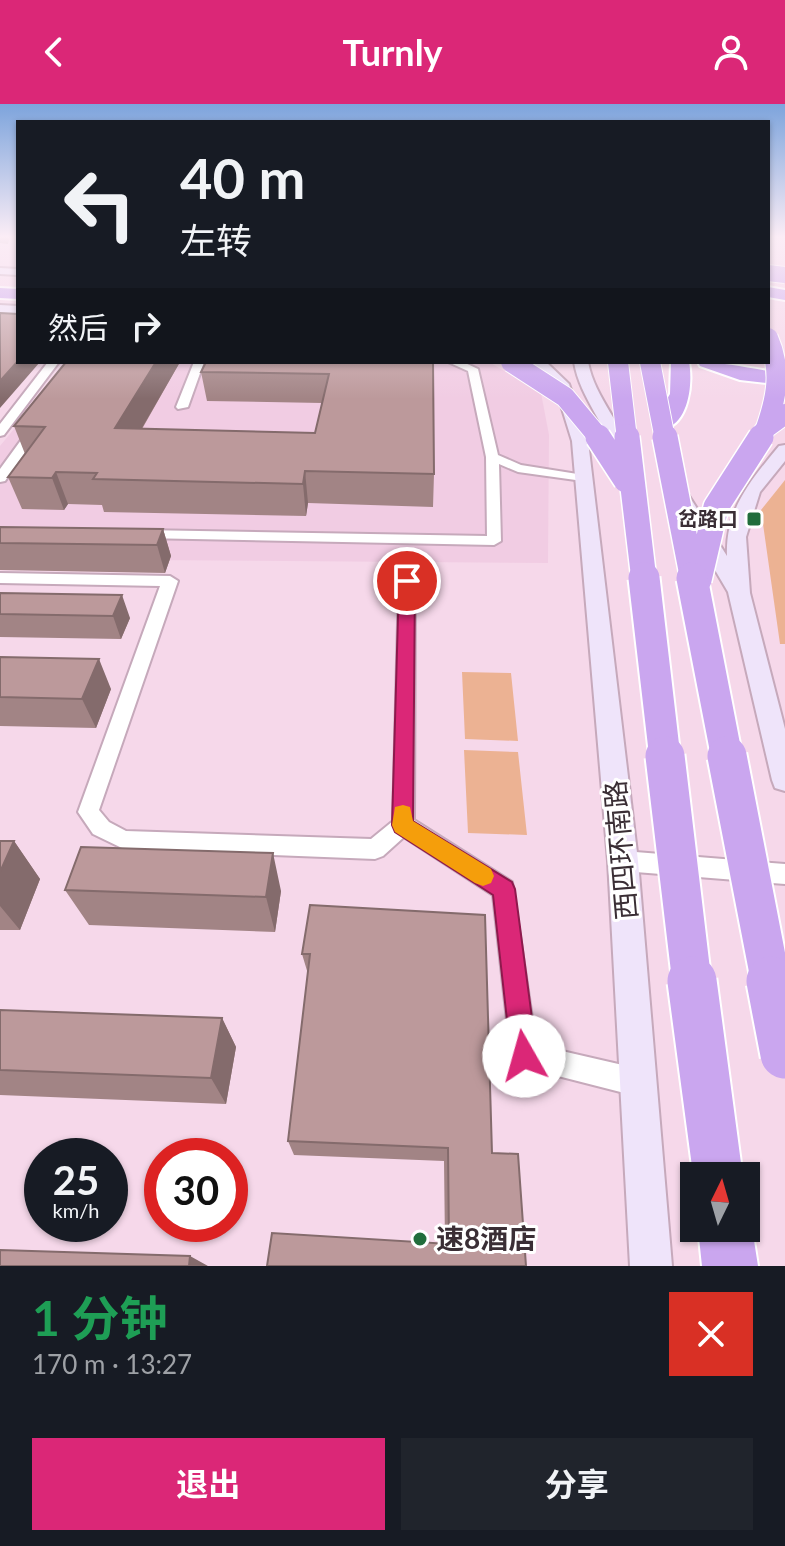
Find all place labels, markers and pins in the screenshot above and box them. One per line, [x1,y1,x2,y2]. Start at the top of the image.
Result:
place label: 岔路口 [678,506,738,530]
marker: 岔路口 [745,510,763,528]
pin [373,547,441,615]
place label: 速8酒店 [436,1221,536,1255]
marker: 速8酒店 [411,1230,429,1248]

